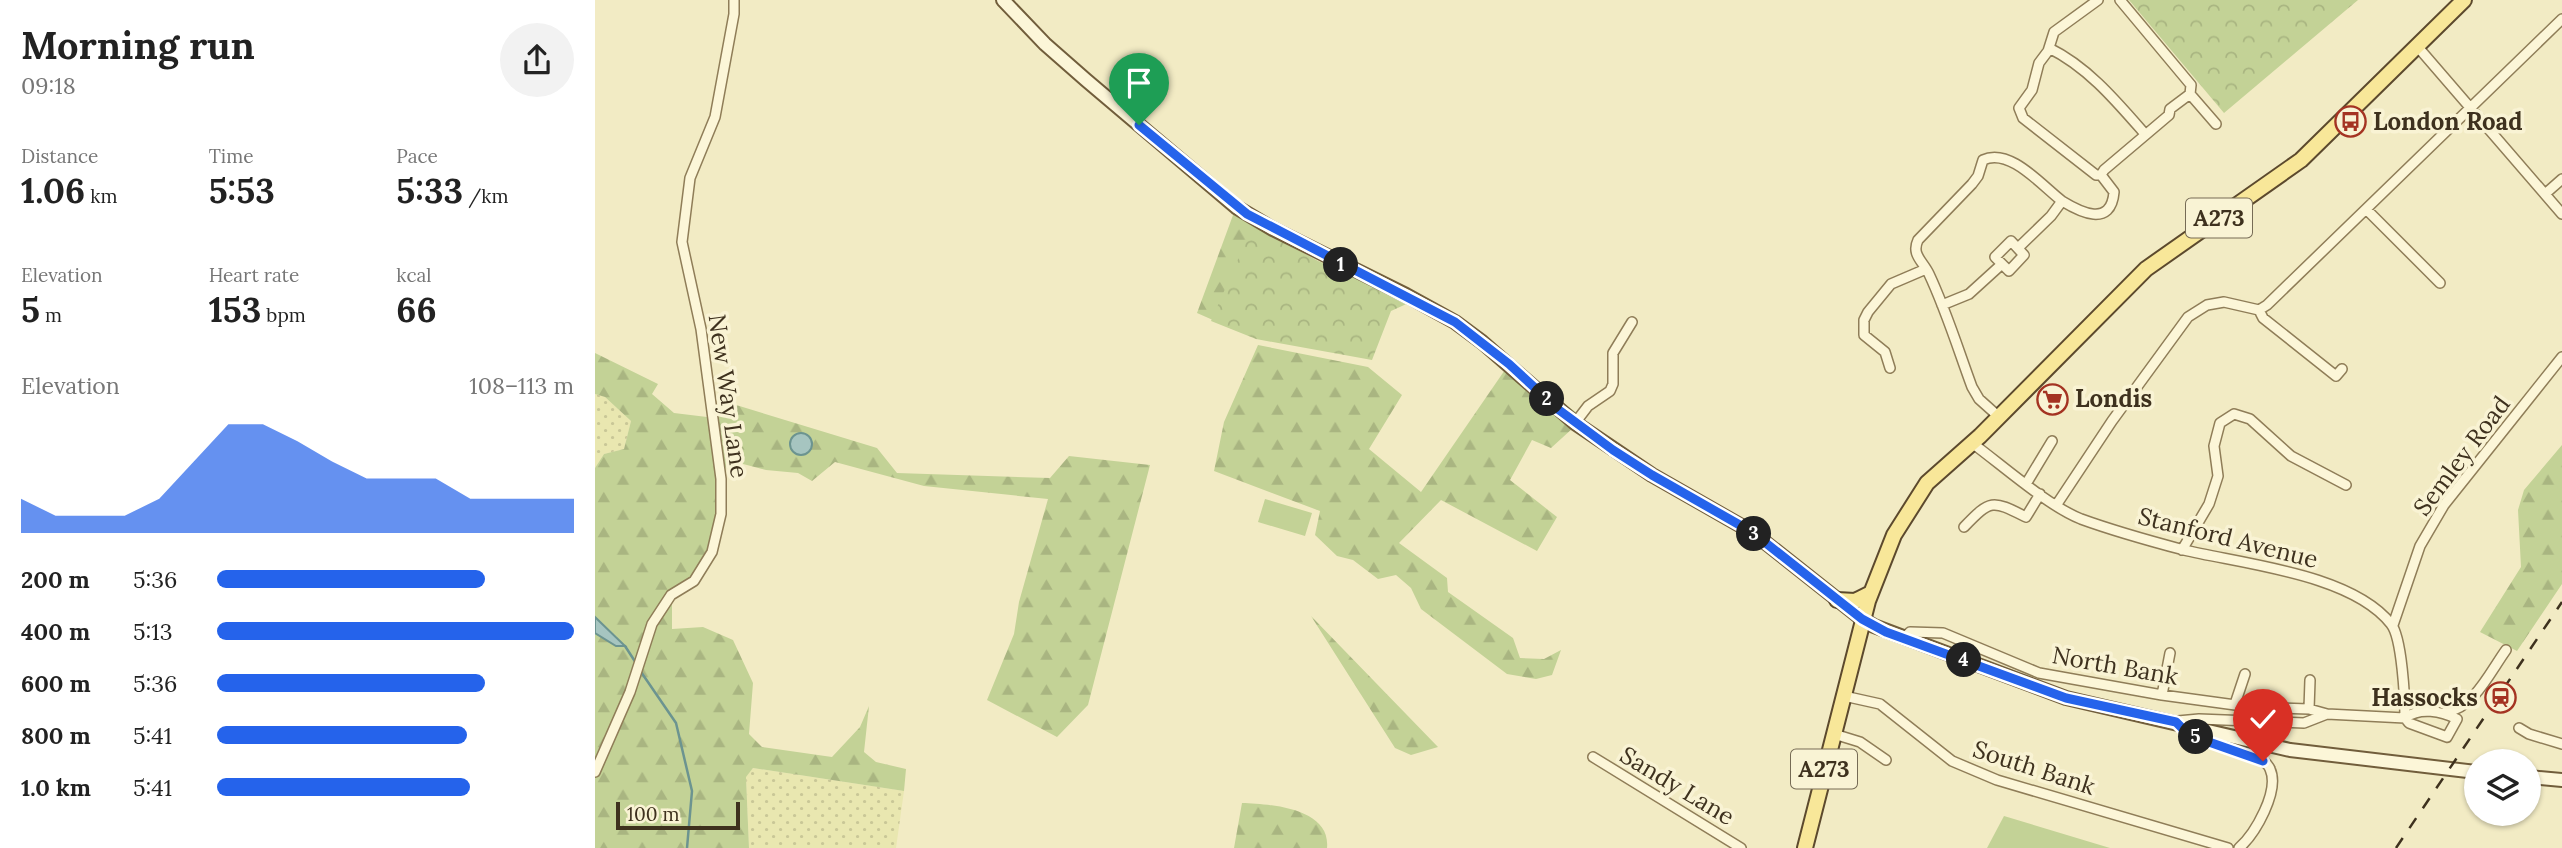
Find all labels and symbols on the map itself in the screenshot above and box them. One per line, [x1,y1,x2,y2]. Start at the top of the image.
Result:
pin [1109,53,1169,125]
bus stop icon: London Road [2333,105,2367,139]
place label: London Road [2373,106,2523,137]
road number: A273 [2186,198,2252,238]
pin: 1 [1323,247,1359,282]
street label: New Way Lane [702,312,755,480]
pin: 2 [1529,382,1565,416]
supermarket icon: Londis [2035,382,2069,416]
place label: Londis [2075,383,2152,414]
street label: Semley Road [2406,390,2517,522]
street label: Stanford Avenue [2135,500,2321,575]
pin: 3 [1737,516,1771,552]
street label: North Bank [2050,639,2181,692]
pin: 4 [1947,642,1981,678]
station icon: Hassocks [2484,681,2518,715]
place label: Hassocks [2371,682,2478,713]
pin [2233,689,2293,761]
pin: 5 [2179,720,2213,754]
street label: South Bank [1969,733,2099,802]
street label: Sandy Lane [1614,739,1740,832]
road number: A273 [1791,750,1857,789]
scale bar [616,799,740,831]

